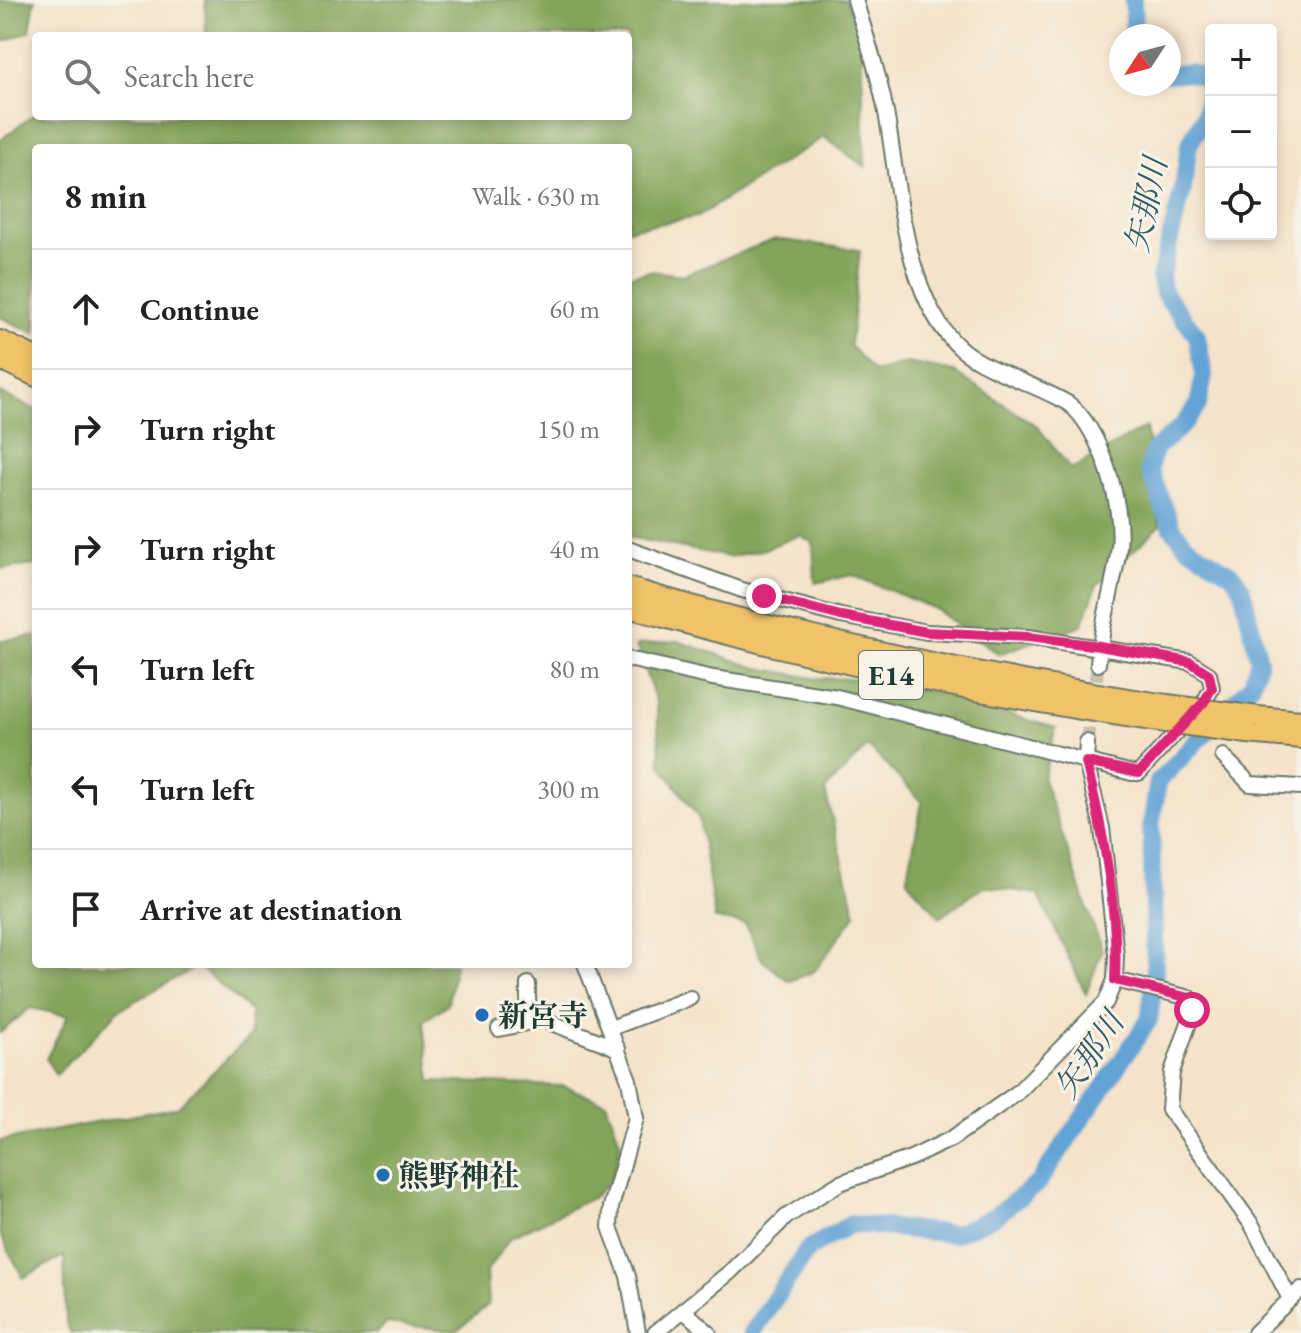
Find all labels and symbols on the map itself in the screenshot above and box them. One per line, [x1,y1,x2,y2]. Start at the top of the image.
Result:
north arrow [1109,24,1181,96]
water label: 矢那川 [1115,151,1177,256]
route end [746,578,782,614]
road number: E14 [859,651,923,699]
route start [1174,992,1210,1028]
place label: 新宮寺 [498,996,588,1035]
water label: 矢那川 [1045,1001,1135,1107]
marker: 新宮寺 [473,1006,491,1024]
place label: 熊野神社 [399,1156,519,1195]
marker: 熊野神社 [374,1166,392,1184]

